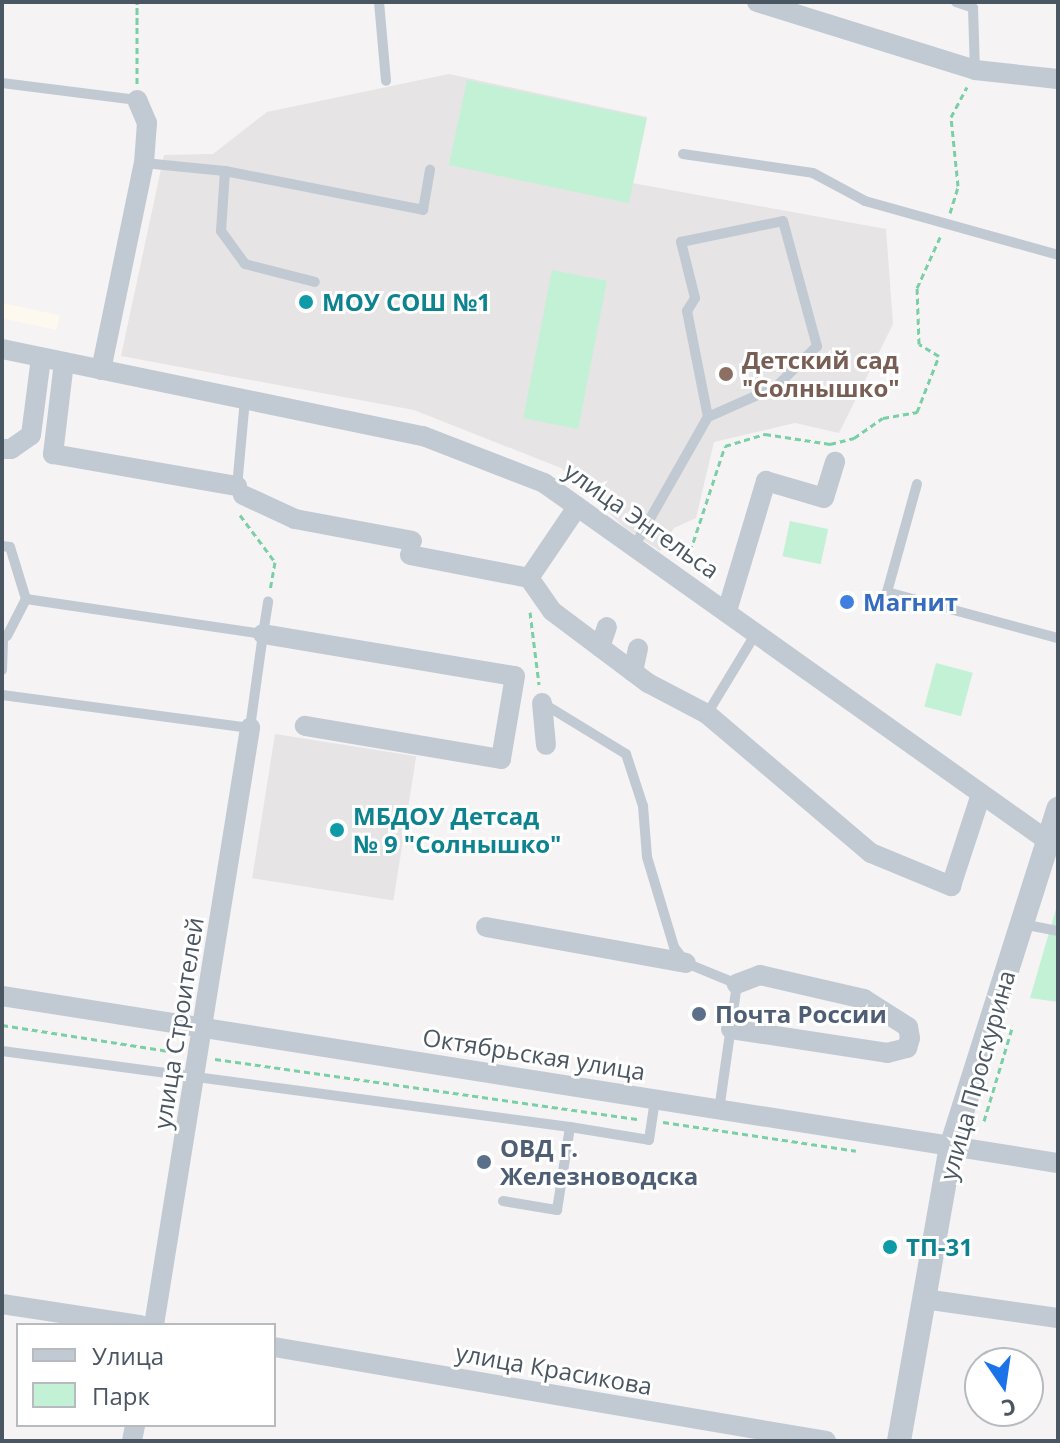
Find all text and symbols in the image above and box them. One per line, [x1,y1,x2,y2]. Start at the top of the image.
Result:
place label: МОУ СОШ №1 [322,288,491,316]
marker: МОУ СОШ №1 [297,293,315,311]
place label: Детский сад "Солнышко" [742,346,900,402]
marker: Детский сад "Солнышко" [717,365,735,383]
street label: улица Энгельса [559,456,725,584]
place label: Магнит [863,588,958,616]
marker: Магнит [838,593,856,611]
place label: МБДОУ Детсад № 9 "Солнышко" [353,802,561,858]
marker: МБДОУ Детсад № 9 "Солнышко" [328,821,346,839]
street label: улица Строителей [147,915,209,1131]
street label: улица Проскурина [933,967,1021,1183]
place label: Почта России [715,1000,887,1028]
marker: Почта России [690,1005,708,1023]
street label: Октябрьская улица [421,1022,647,1086]
place label: ОВД г. Железноводска [500,1134,698,1190]
marker: ОВД г. Железноводска [475,1153,493,1171]
place label: ТП-31 [906,1233,973,1261]
marker: ТП-31 [881,1238,899,1256]
legend [16,1323,276,1427]
street label: улица Красикова [454,1338,654,1400]
text: Улица [92,1339,164,1372]
north arrow [964,1347,1044,1427]
text: Парк [92,1379,150,1412]
text: С [999,1392,1019,1425]

